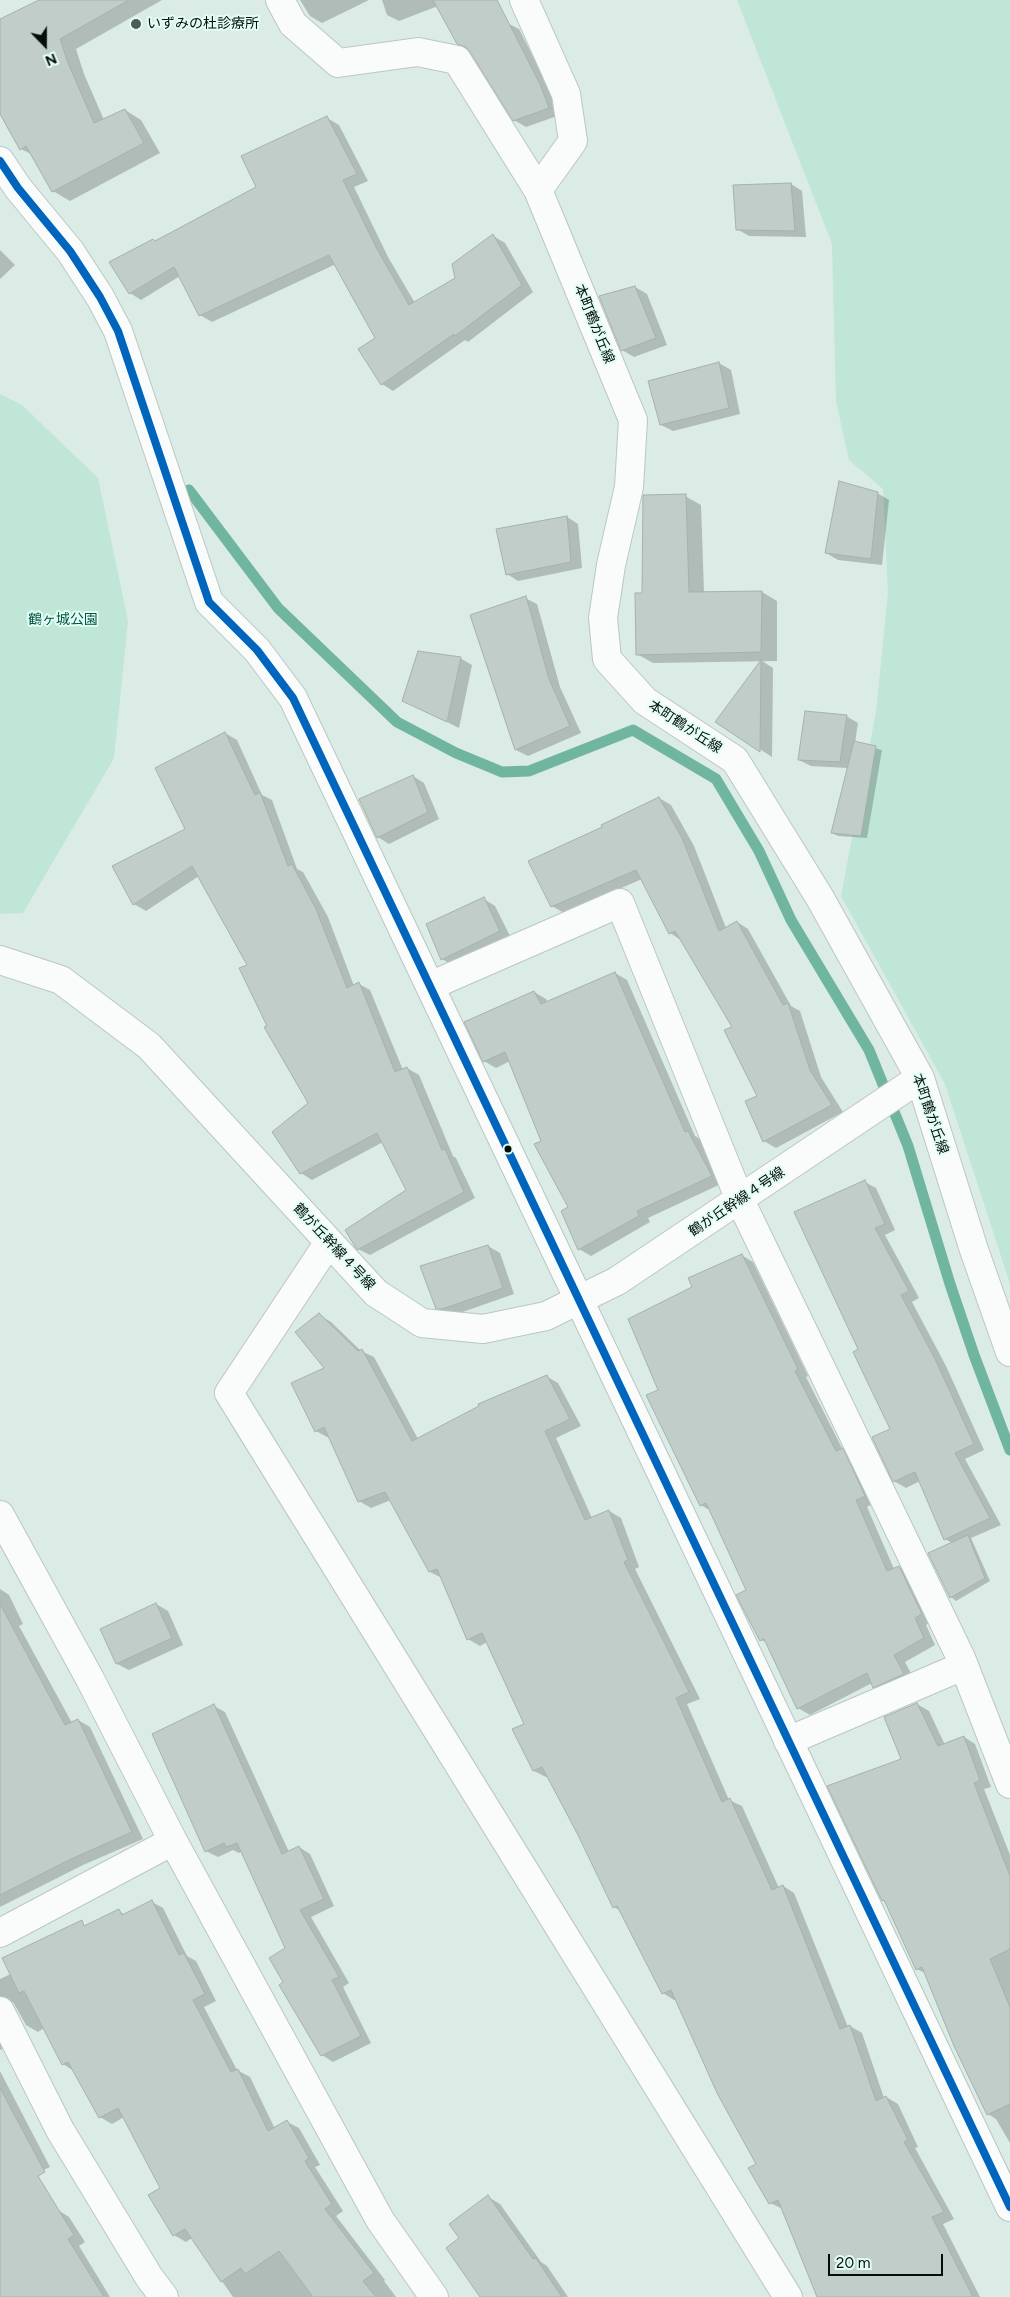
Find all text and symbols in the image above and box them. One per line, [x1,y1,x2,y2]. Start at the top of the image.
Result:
place label: いずみの杜診療所 [147,16,259,32]
marker: いずみの杜診療所 [129,17,143,31]
north arrow [20,20,70,70]
text: N [43,49,59,69]
street label: 本町鶴が丘線 [570,282,618,366]
park label: 鶴ヶ城公園 [28,612,98,628]
street label: 本町鶴が丘線 [645,697,725,757]
street label: 本町鶴が丘線 [908,1072,952,1156]
unlabelled marker [503,1144,513,1154]
street label: 鶴が丘幹線４号線 [686,1164,788,1240]
street label: 鶴が丘幹線４号線 [290,1200,378,1294]
scale bar [830,2244,945,2276]
text: 20 m [836,2254,870,2272]

